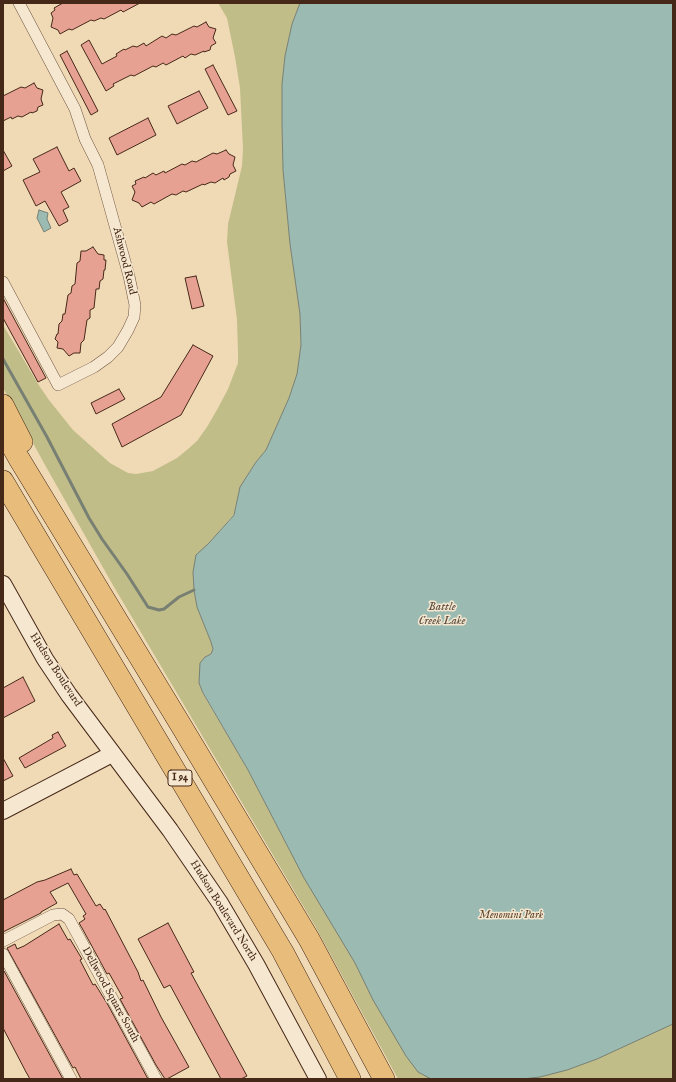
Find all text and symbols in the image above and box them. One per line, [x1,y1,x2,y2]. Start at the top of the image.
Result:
street label: Ashwood Road [109,226,139,296]
water label: Battle Creek Lake [418,601,466,629]
street label: Hudson Boulevard [26,631,84,709]
road number: I 94 [168,770,192,786]
street label: Hudson Boulevard North [187,858,259,964]
park label: Menomini Park [479,909,543,923]
street label: Dellwood Square South [78,945,142,1045]

